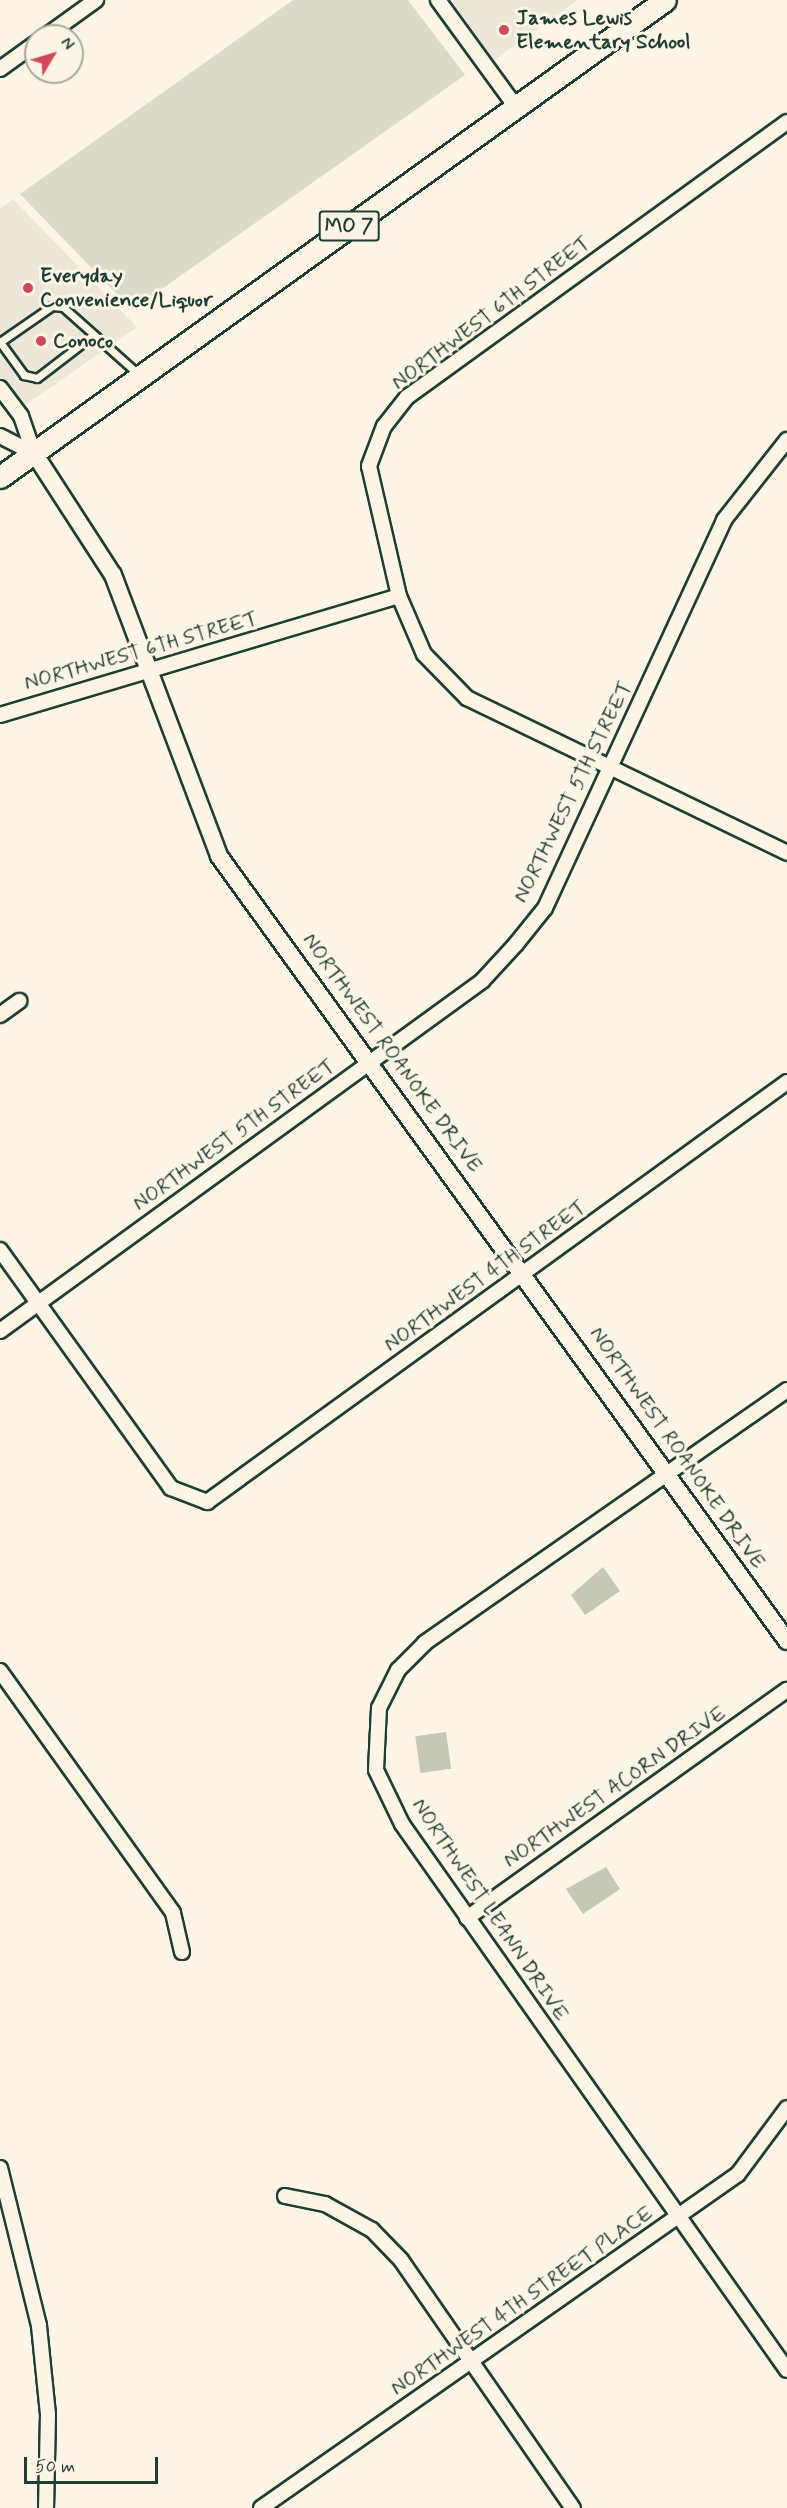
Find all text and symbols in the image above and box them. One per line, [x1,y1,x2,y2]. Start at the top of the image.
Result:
place label: James Lewis Elementary School [516,5,691,55]
marker: James Lewis Elementary School [497,23,511,37]
north arrow [24,24,84,84]
text: N [55,33,79,55]
road number: MO 7 [318,209,380,243]
street label: NORTHWEST 6TH STREET [386,230,596,396]
place label: Everyday Convenience/Liquor [40,263,213,313]
marker: Everyday Convenience/Liquor [21,281,35,295]
place label: Conoco [53,328,113,354]
marker: Conoco [34,334,48,348]
street label: NORTHWEST 6TH STREET [20,605,262,697]
street label: NORTHWEST 5TH STREET [508,676,638,908]
street label: NORTHWEST ROANOKE DRIVE [296,928,488,1178]
street label: NORTHWEST 5TH STREET [127,1053,341,1217]
street label: NORTHWEST 4TH STREET [378,1194,592,1358]
street label: NORTHWEST ROANOKE DRIVE [583,1322,771,1574]
street label: NORTHWEST ACORN DRIVE [498,1700,732,1874]
street label: NORTHWEST LEANN DRIVE [405,1793,575,2027]
street label: NORTHWEST 4TH STREET PLACE [385,2200,659,2402]
scale bar [27,2445,160,2483]
text: 50 m [35,2455,75,2479]

